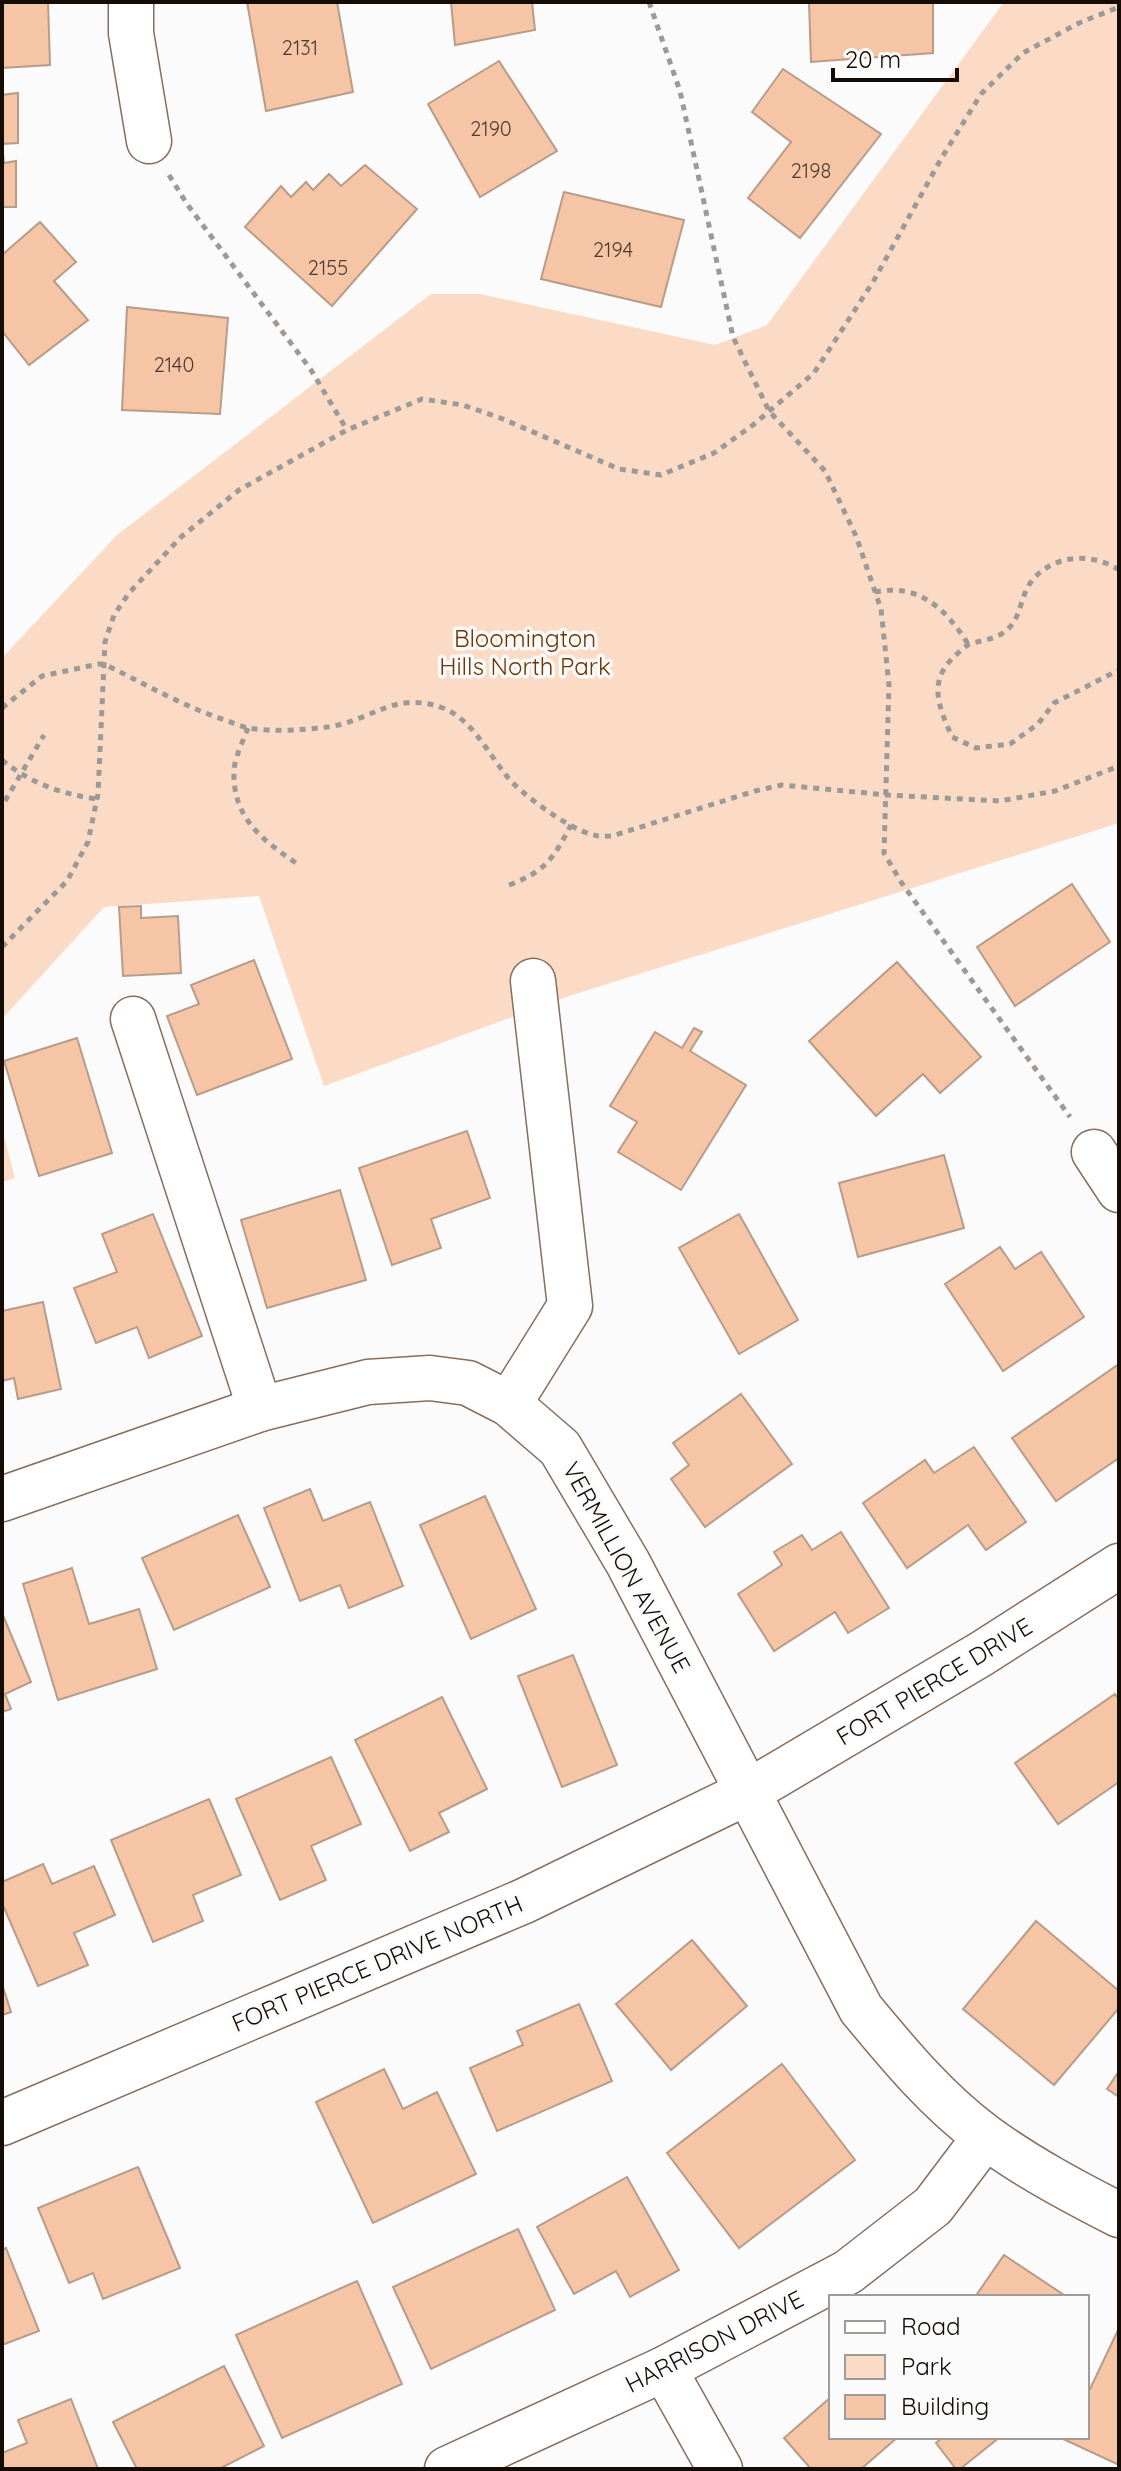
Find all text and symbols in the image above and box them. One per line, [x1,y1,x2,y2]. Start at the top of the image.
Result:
scale bar [833,32,957,82]
house number: 2131 [282,35,318,60]
text: 20 m [845,44,901,74]
house number: 2190 [470,116,512,141]
house number: 2198 [791,158,831,183]
house number: 2194 [593,237,633,262]
house number: 2155 [308,255,348,280]
house number: 2140 [154,352,194,377]
park label: Bloomington Hills North Park [439,623,611,681]
street label: VERMILLION AVENUE [557,1456,697,1678]
street label: FORT PIERCE DRIVE [831,1611,1037,1751]
street label: FORT PIERCE DRIVE NORTH [227,1888,527,2038]
street label: HARRISON DRIVE [620,2283,808,2399]
legend [829,2295,1089,2439]
text: Road [901,2311,961,2341]
text: Park [901,2351,952,2381]
text: Building [901,2391,989,2421]

